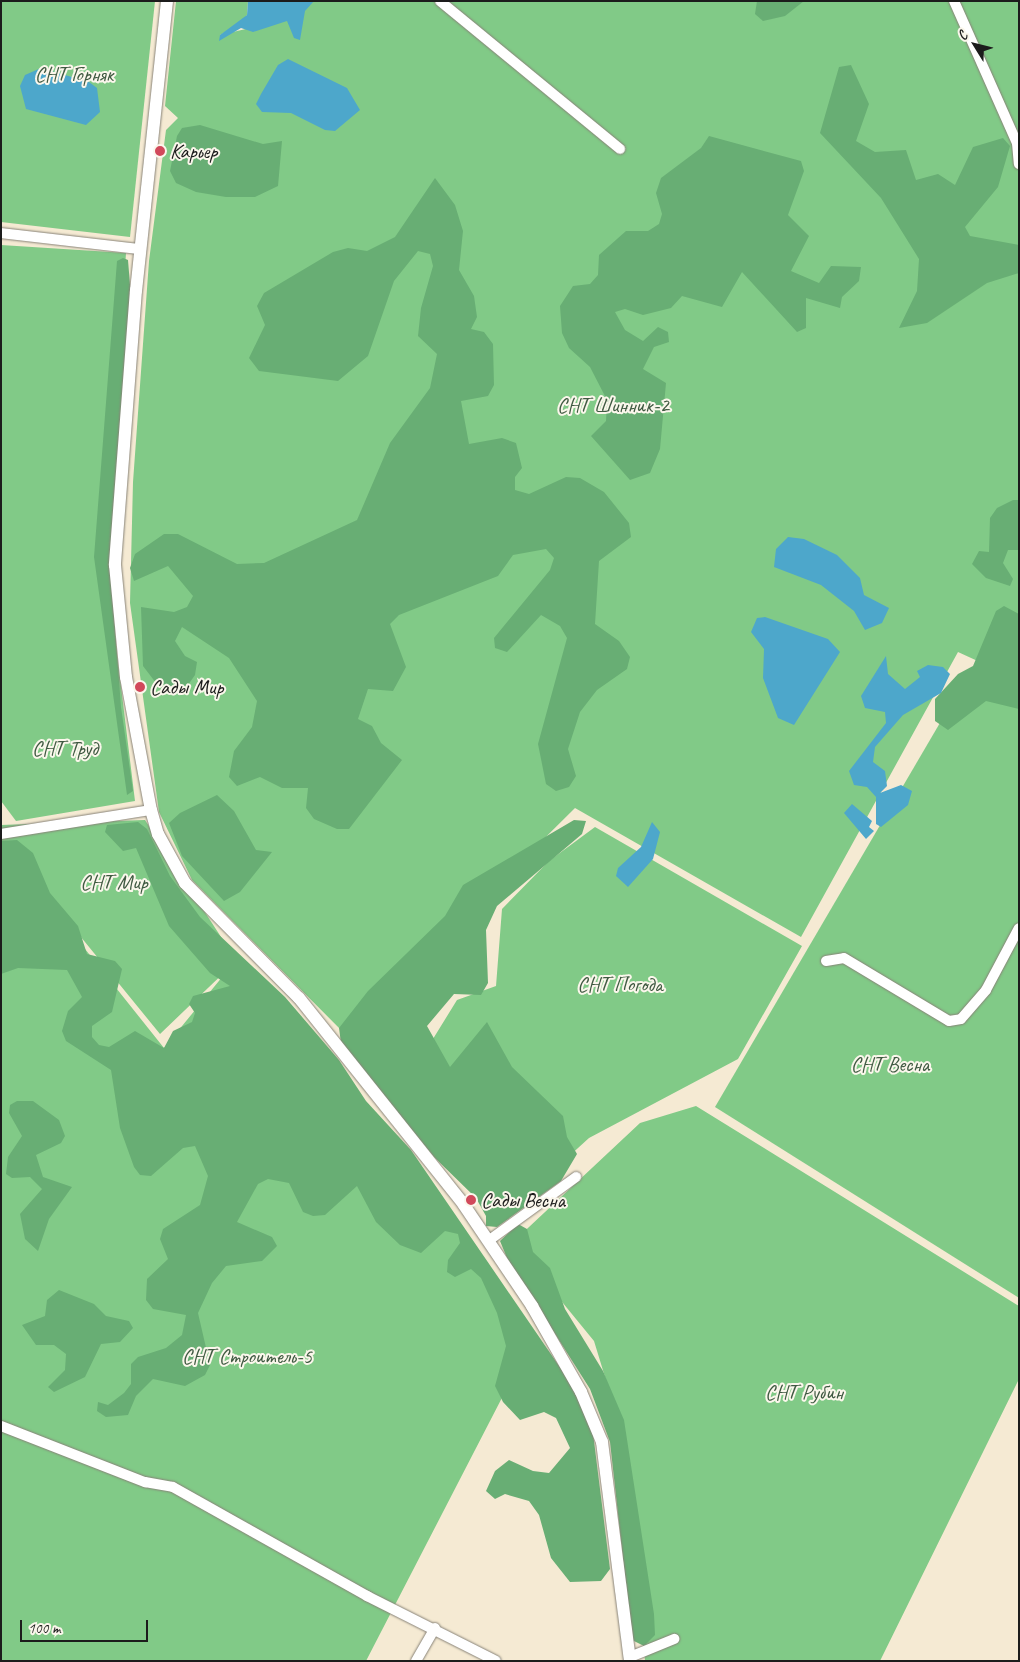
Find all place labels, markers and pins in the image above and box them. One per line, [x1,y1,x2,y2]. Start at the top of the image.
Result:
place label: Карьер [170,138,217,164]
marker: Карьер [154,145,166,157]
place label: Сады Мир [150,674,223,700]
marker: Сады Мир [134,681,146,693]
place label: Сады Весна [481,1187,566,1213]
marker: Сады Весна [465,1194,477,1206]

